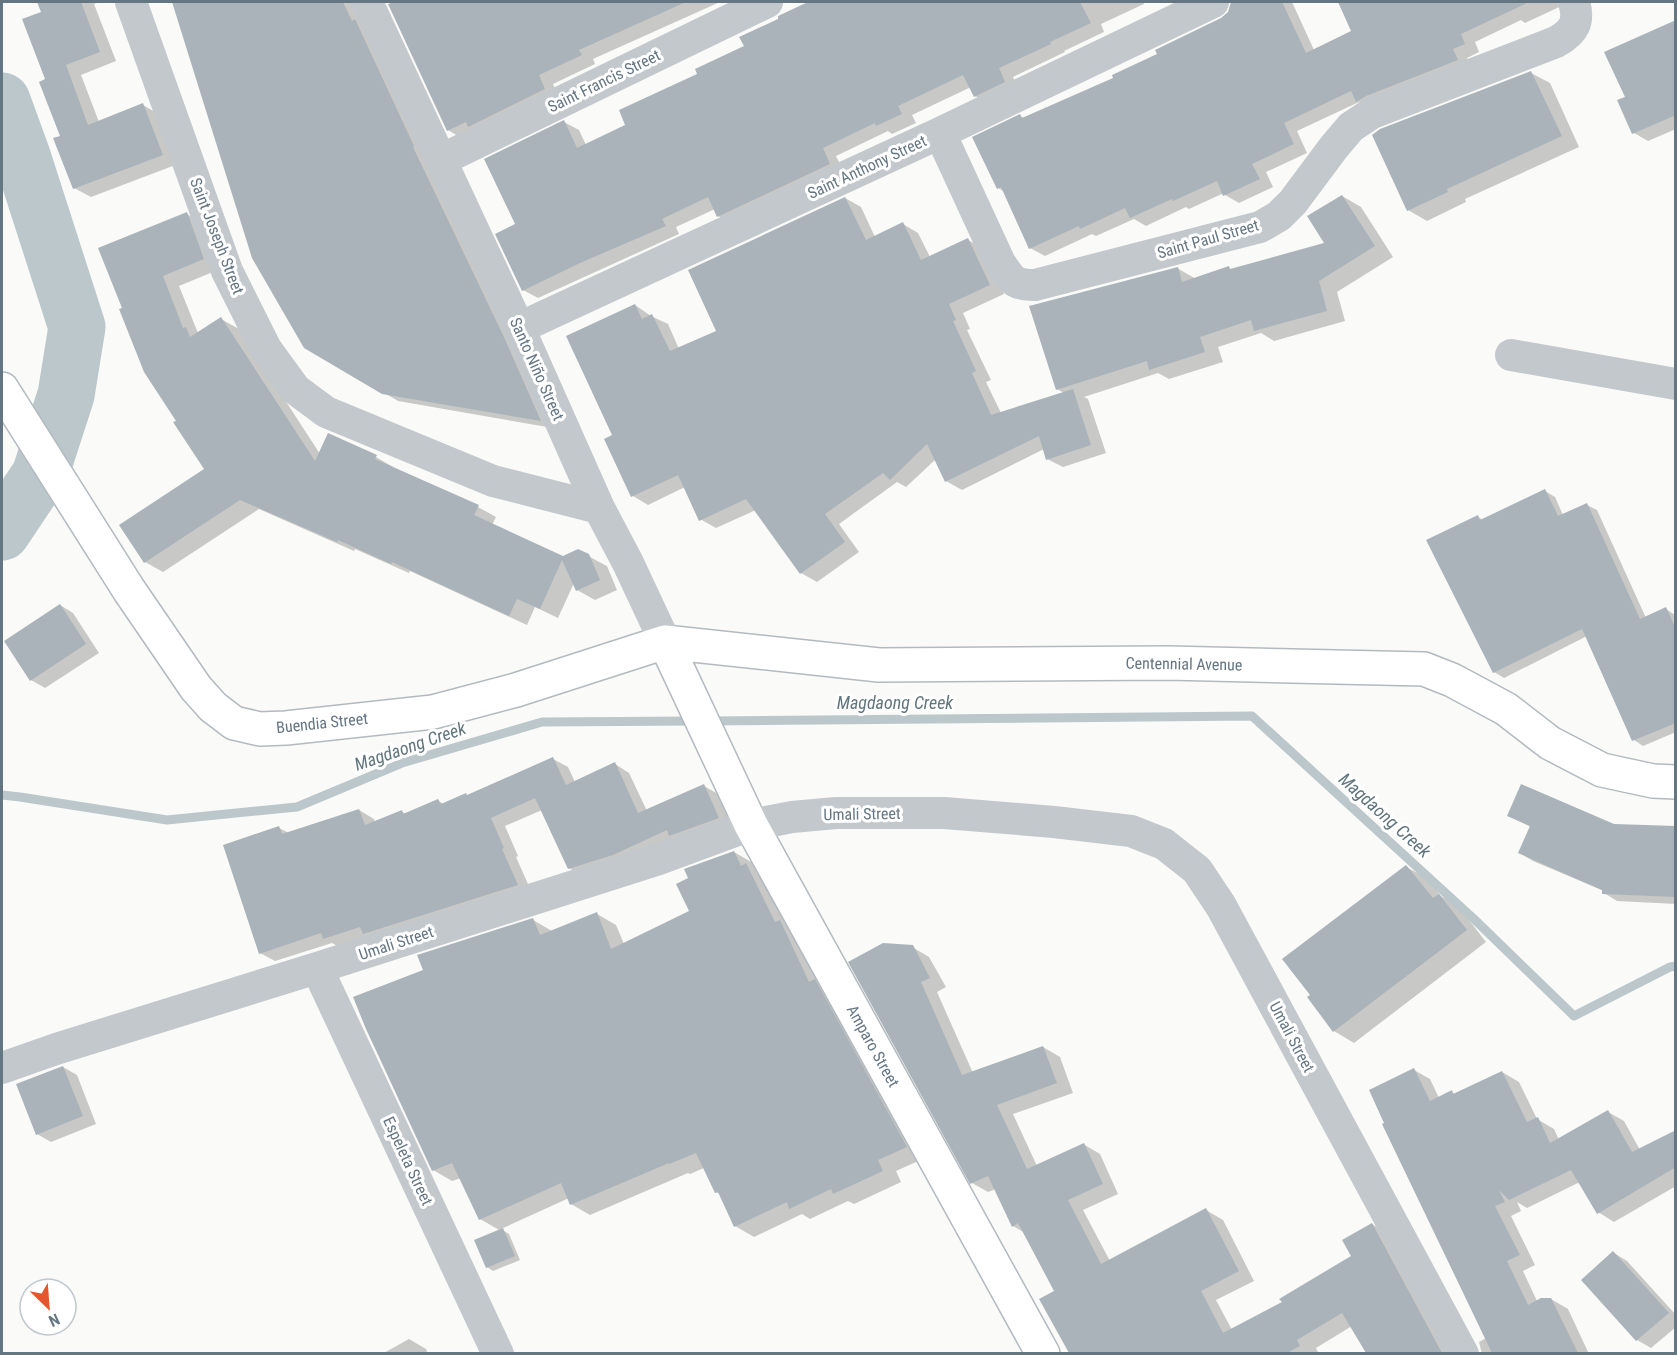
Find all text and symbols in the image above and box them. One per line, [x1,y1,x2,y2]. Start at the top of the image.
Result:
street label: Saint Francis Street [545,45,664,116]
street label: Saint Anthony Street [805,131,930,203]
street label: Saint Joseph Street [186,175,248,297]
street label: Saint Paul Street [1155,215,1261,263]
street label: Santo Niño Street [506,315,568,424]
street label: Centennial Avenue [1125,653,1243,675]
water label: Magdaong Creek [837,692,954,713]
street label: Buendia Street [275,709,369,737]
water label: Magdaong Creek [352,717,470,775]
water label: Magdaong Creek [1335,768,1436,863]
street label: Umali Street [823,804,901,824]
street label: Umali Street [356,922,436,964]
street label: Umali Street [1265,998,1319,1076]
street label: Amparo Street [843,1002,903,1091]
street label: Espeleta Street [379,1114,437,1208]
north arrow [18,1277,78,1337]
text: N [46,1309,63,1331]

